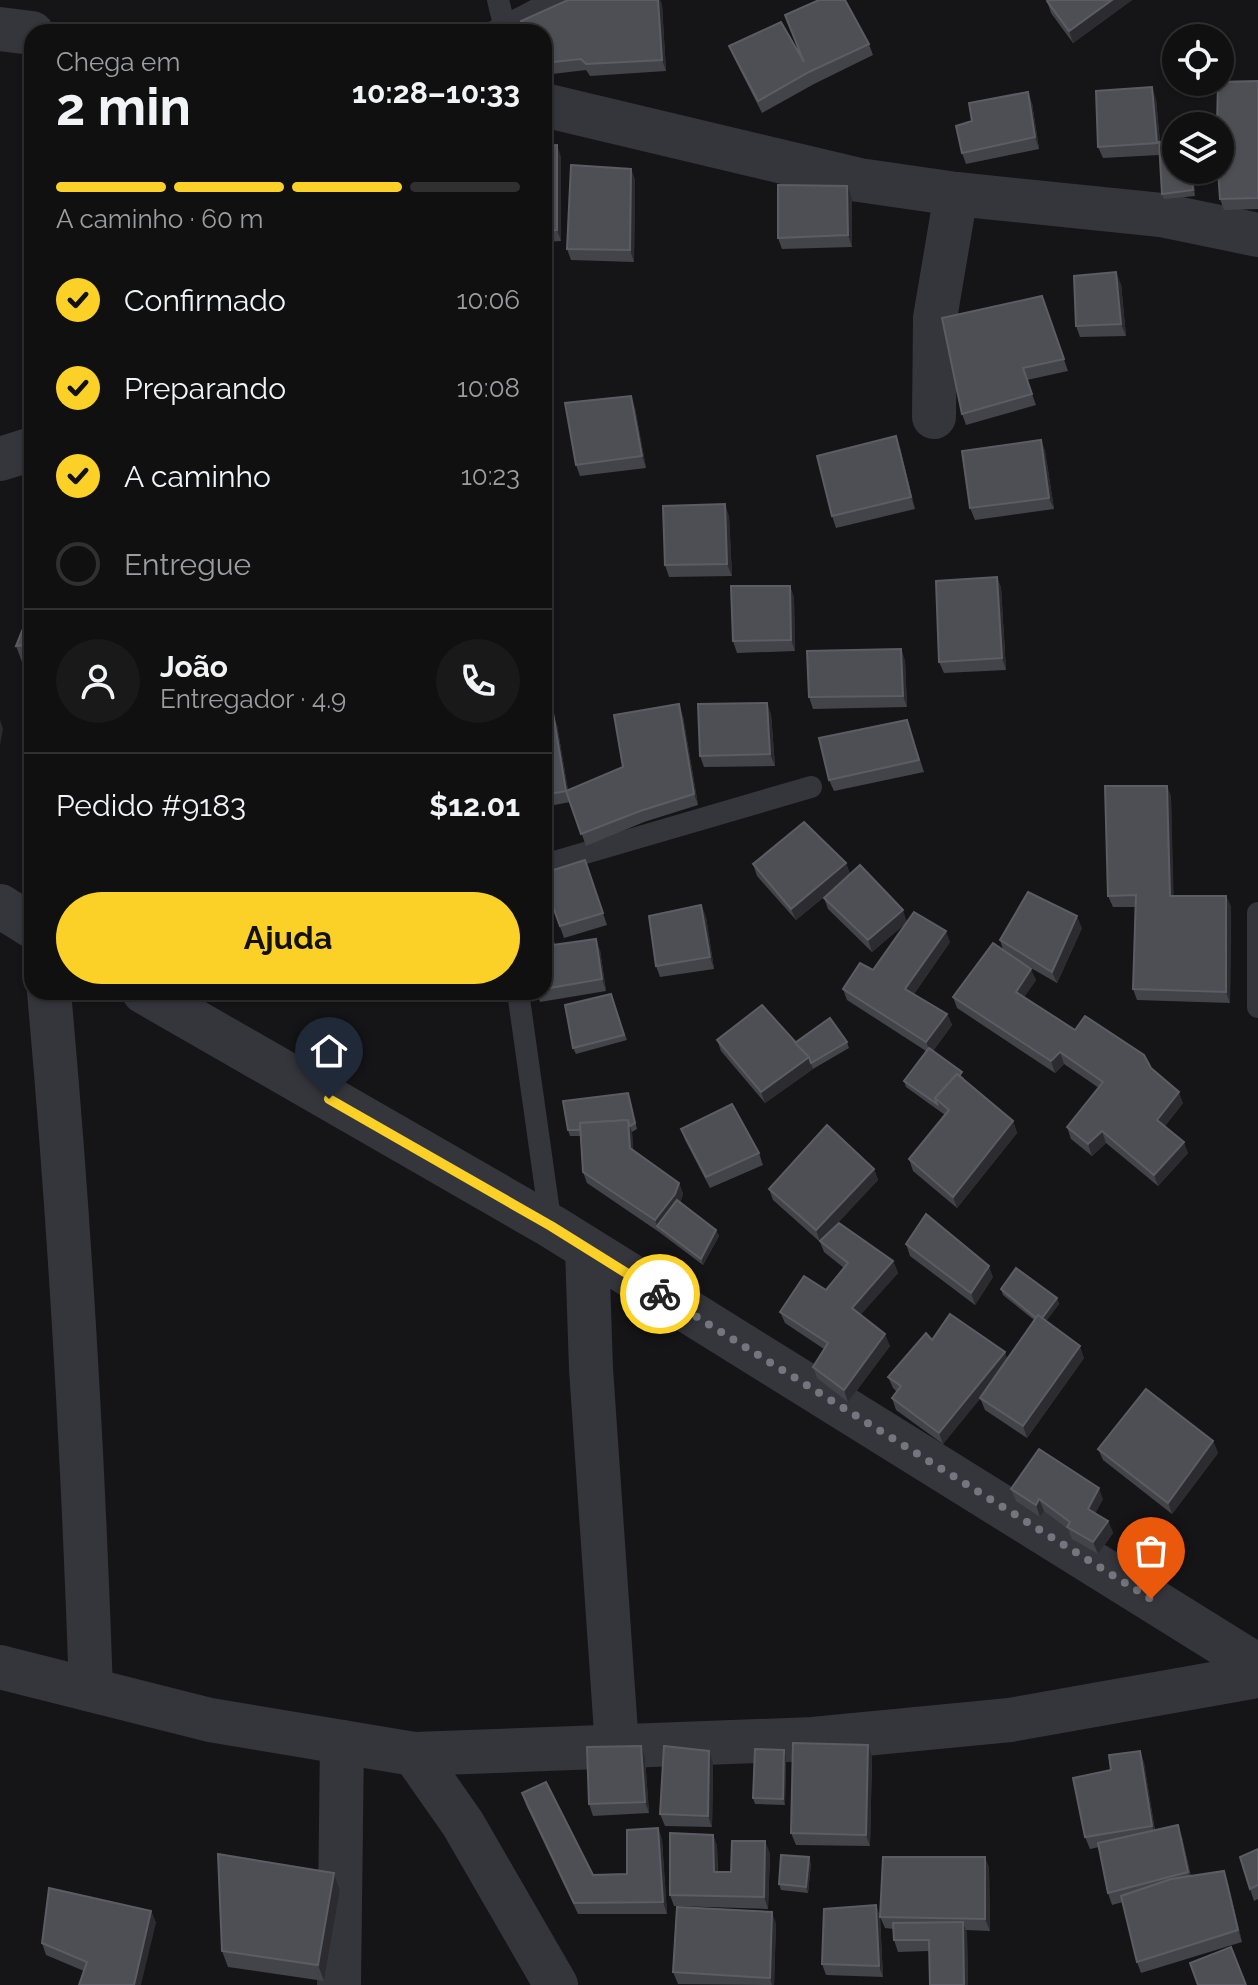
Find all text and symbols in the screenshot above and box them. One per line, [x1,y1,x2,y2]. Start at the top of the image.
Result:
map controls [1162,24,1234,184]
button: locate [1162,24,1234,96]
text: Chega em [56,47,180,77]
text: 10:28–10:33 [352,75,520,110]
text: 2 min [56,76,191,137]
button: layers [1162,112,1234,184]
text: A caminho · 60 m [56,204,263,234]
icon: check [56,278,100,322]
text: Confirmado [124,283,286,318]
text: 10:06 [456,285,520,315]
icon: check [56,366,100,410]
text: Preparando [124,371,286,406]
text: 10:08 [457,373,520,403]
icon: check [56,454,100,498]
text: A caminho [124,459,271,494]
text: 10:23 [461,461,520,491]
text: Entregue [124,547,251,582]
button: person [56,639,140,723]
button: phone [436,639,520,723]
text: João [160,649,228,684]
text: Entregador · 4.9 [160,684,346,714]
text: Pedido #9183 [56,788,246,823]
text: $12.01 [429,788,520,823]
button: Ajuda [56,892,520,984]
pin [295,1017,363,1099]
icon: home [307,1029,351,1073]
courier [620,1254,700,1334]
icon: bike [638,1272,682,1316]
pin [1117,1517,1185,1599]
icon: bag [1129,1529,1173,1573]

